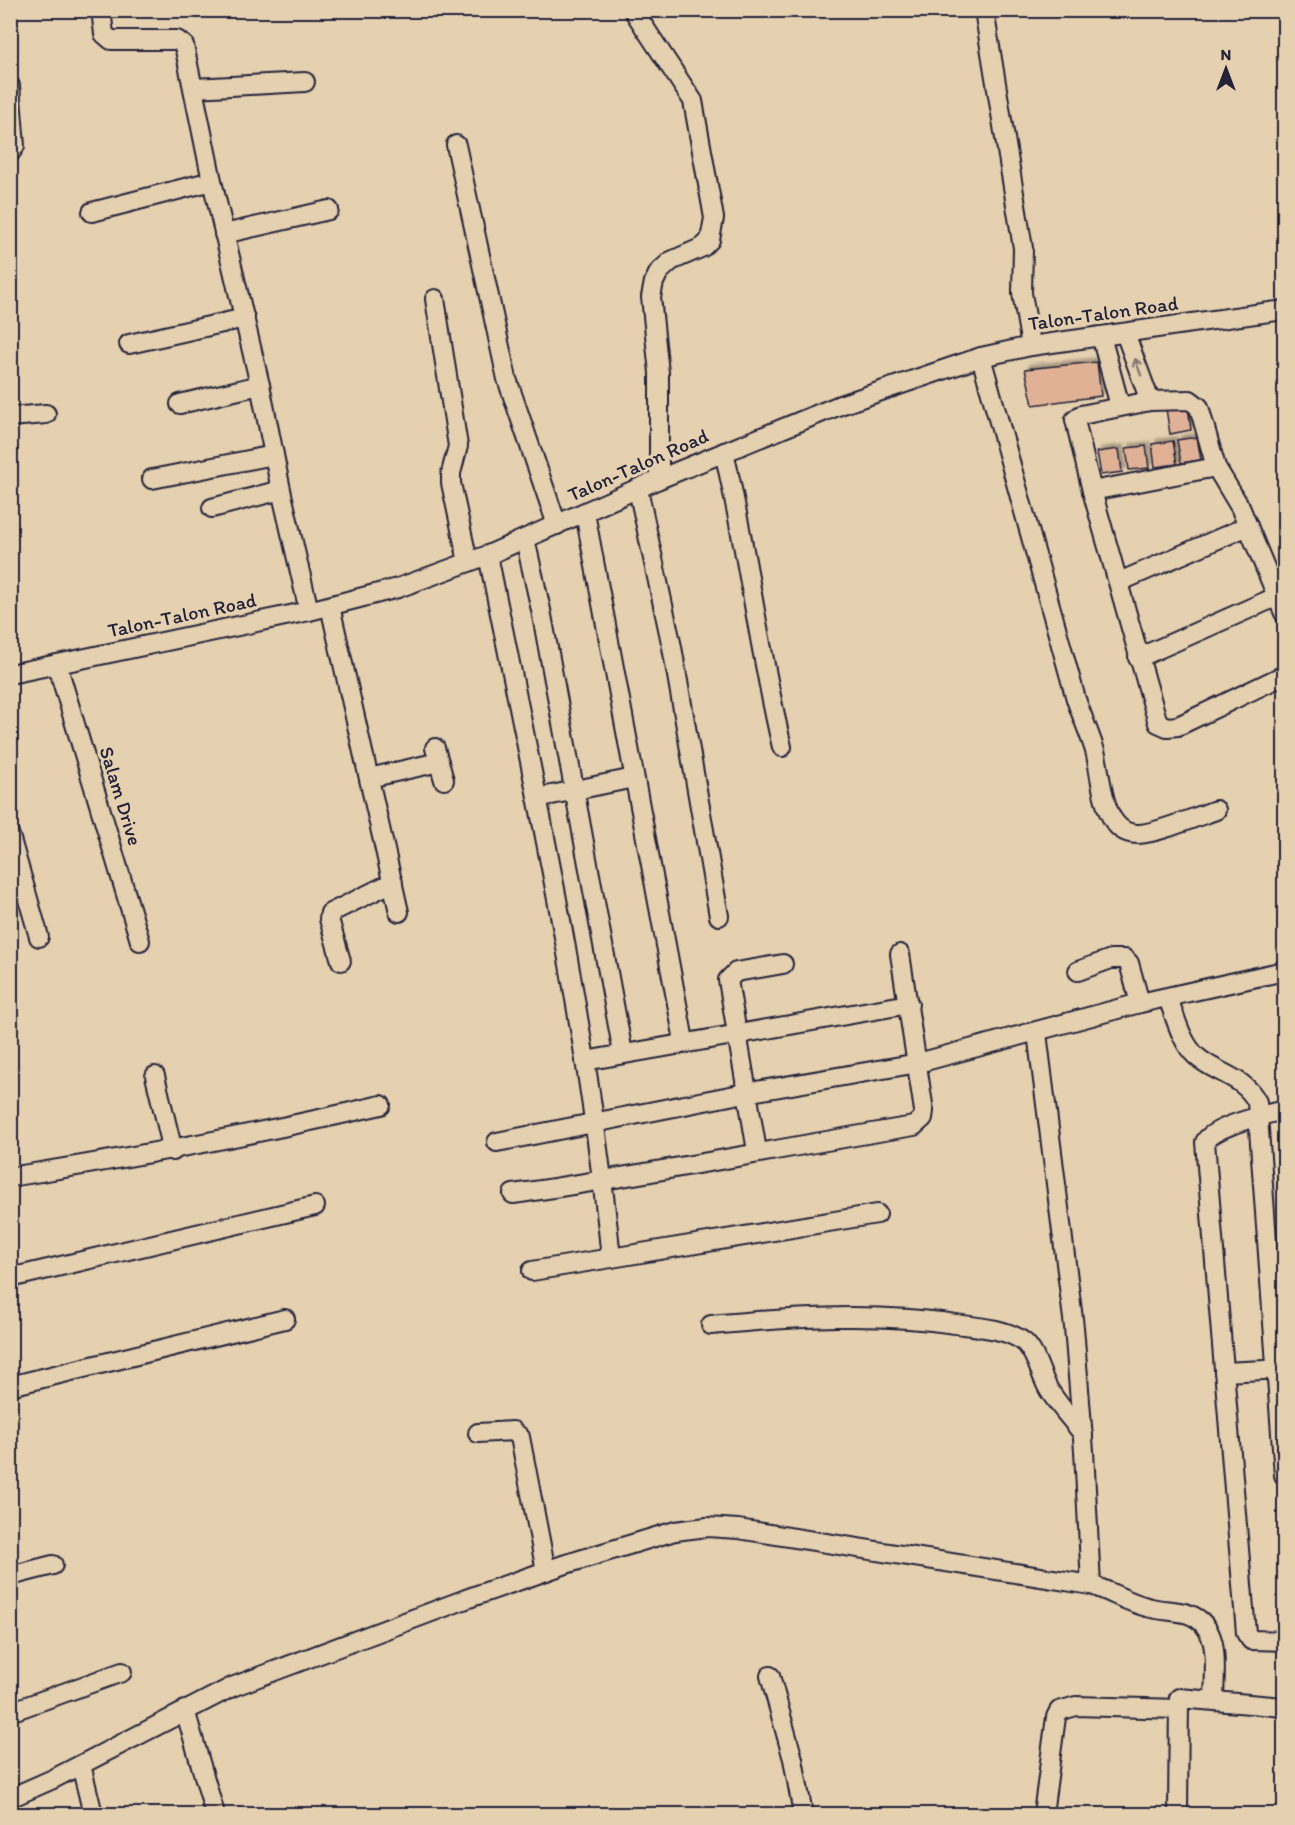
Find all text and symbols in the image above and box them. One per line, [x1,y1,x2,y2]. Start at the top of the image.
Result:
north arrow [1196,39,1256,99]
text: N [1221,45,1231,64]
street label: Talon-Talon Road [1027,291,1180,335]
one-way arrow [1131,358,1142,377]
street label: Talon-Talon Road [564,423,712,507]
street label: Talon-Talon Road [106,588,259,642]
street label: Salam Drive [95,744,147,848]

